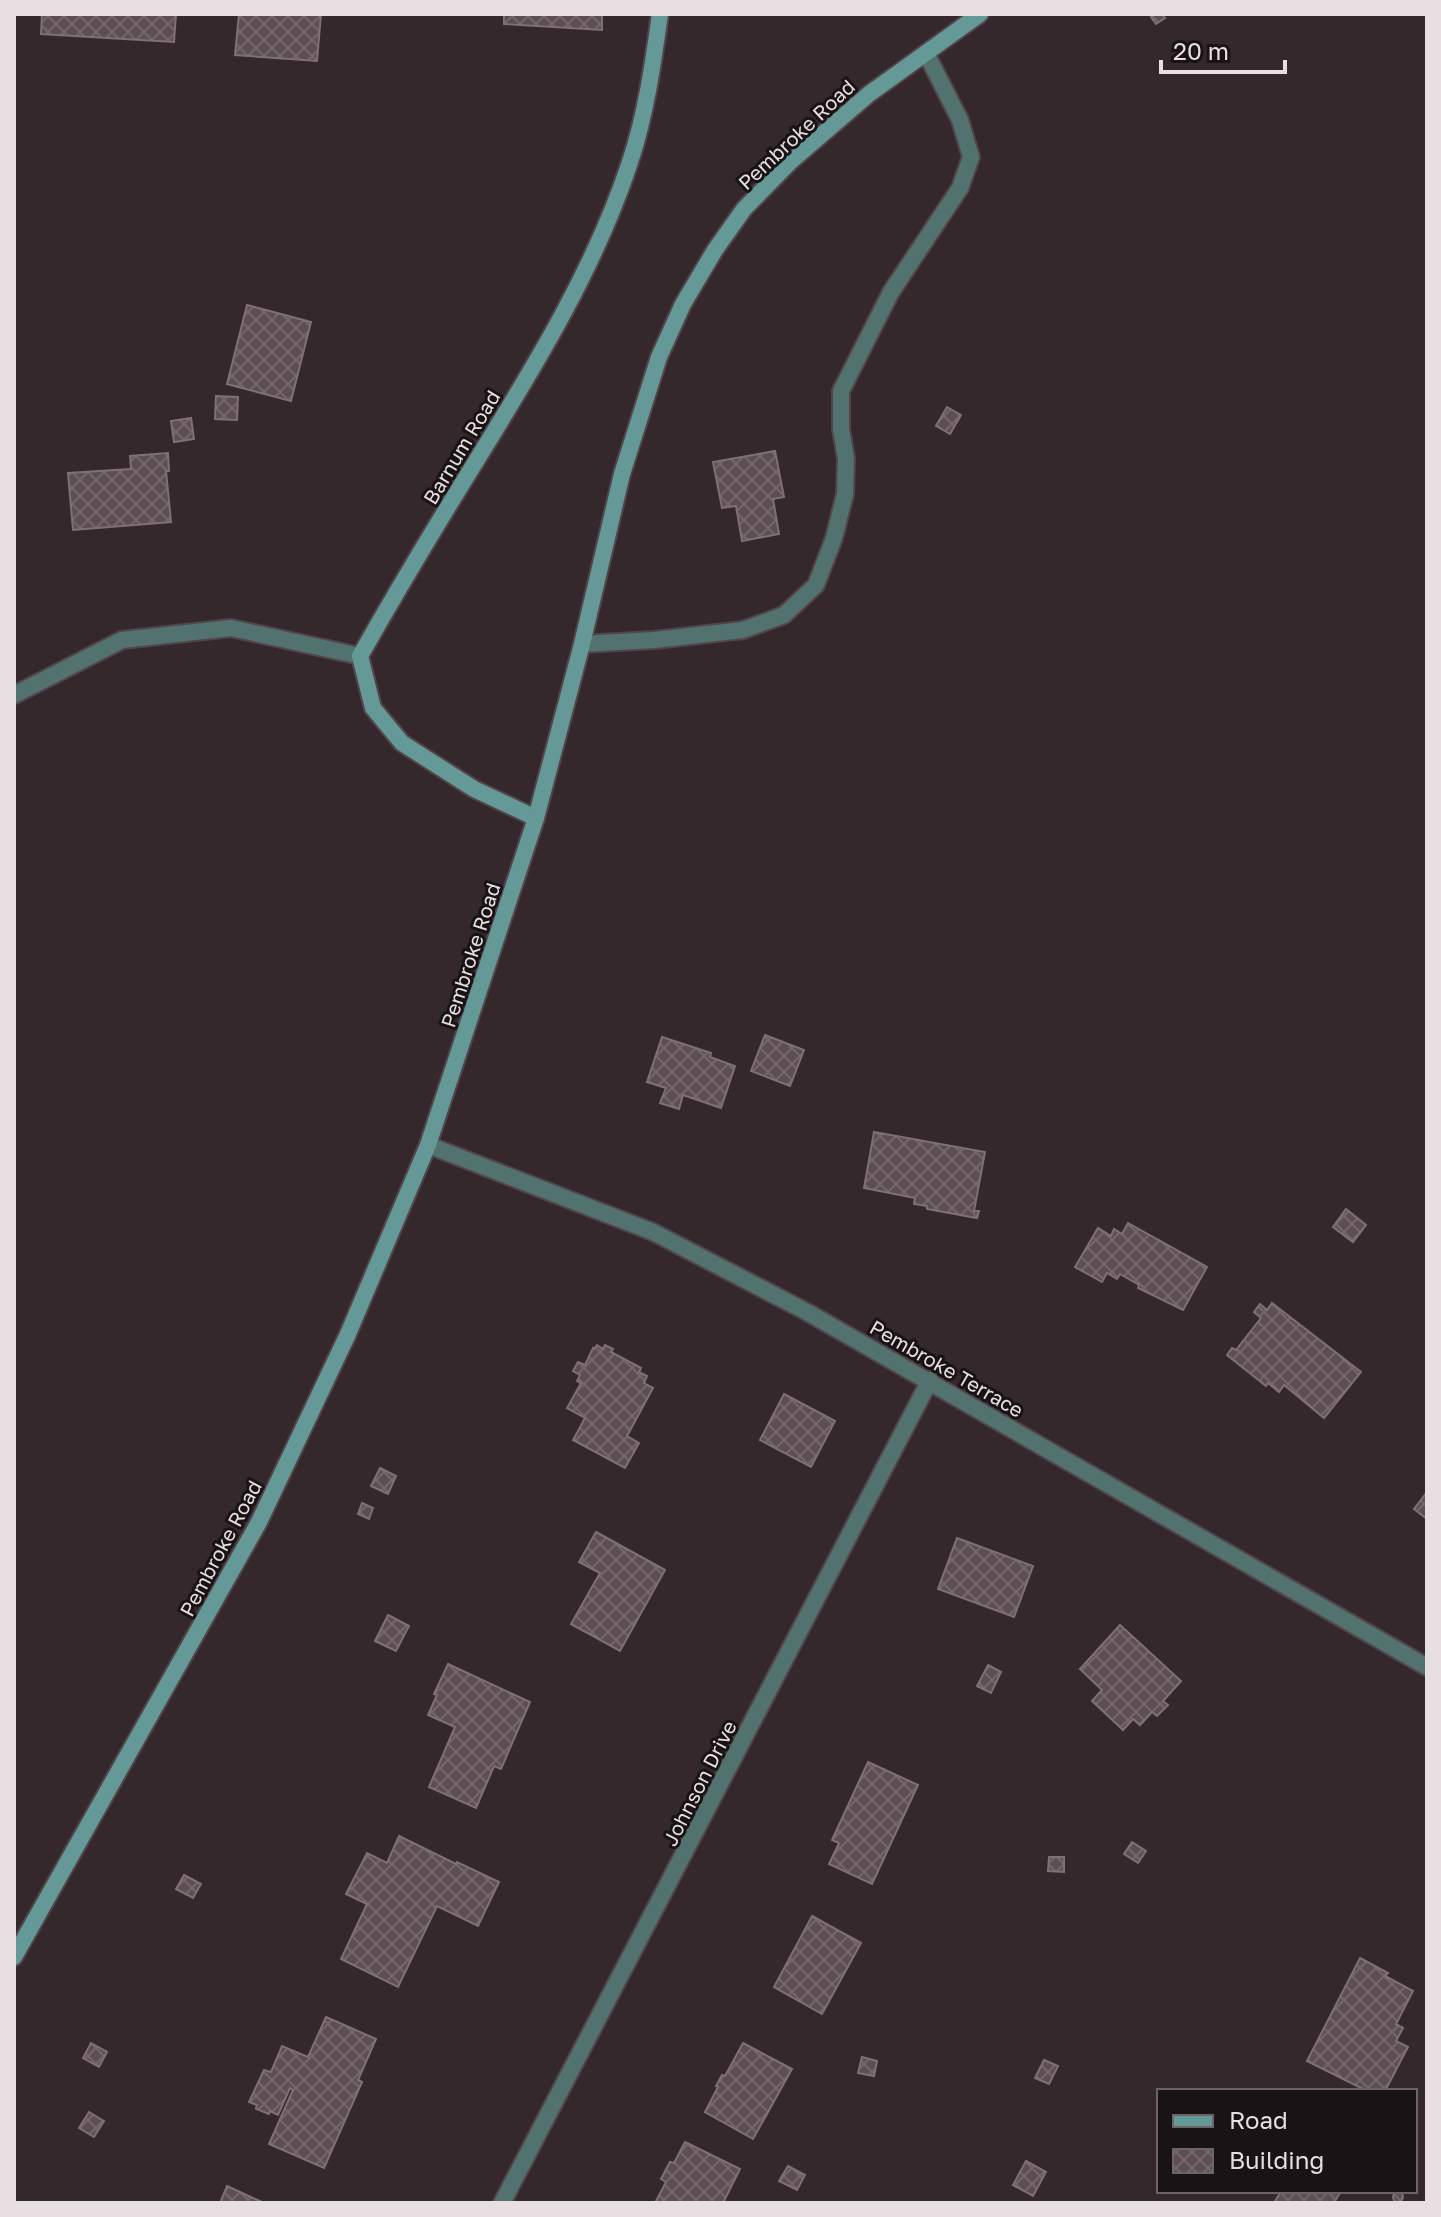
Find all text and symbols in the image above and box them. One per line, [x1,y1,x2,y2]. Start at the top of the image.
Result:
scale bar [1161,24,1285,74]
text: 20 m [1173,36,1229,65]
street label: Pembroke Road [733,74,859,194]
street label: Barnum Road [418,386,504,508]
street label: Pembroke Road [435,880,505,1030]
street label: Pembroke Terrace [866,1314,1028,1422]
street label: Pembroke Road [174,1476,266,1620]
street label: Johnson Drive [657,1716,741,1850]
legend [1157,2089,1417,2193]
text: Road [1229,2105,1288,2134]
text: Building [1229,2145,1324,2174]

